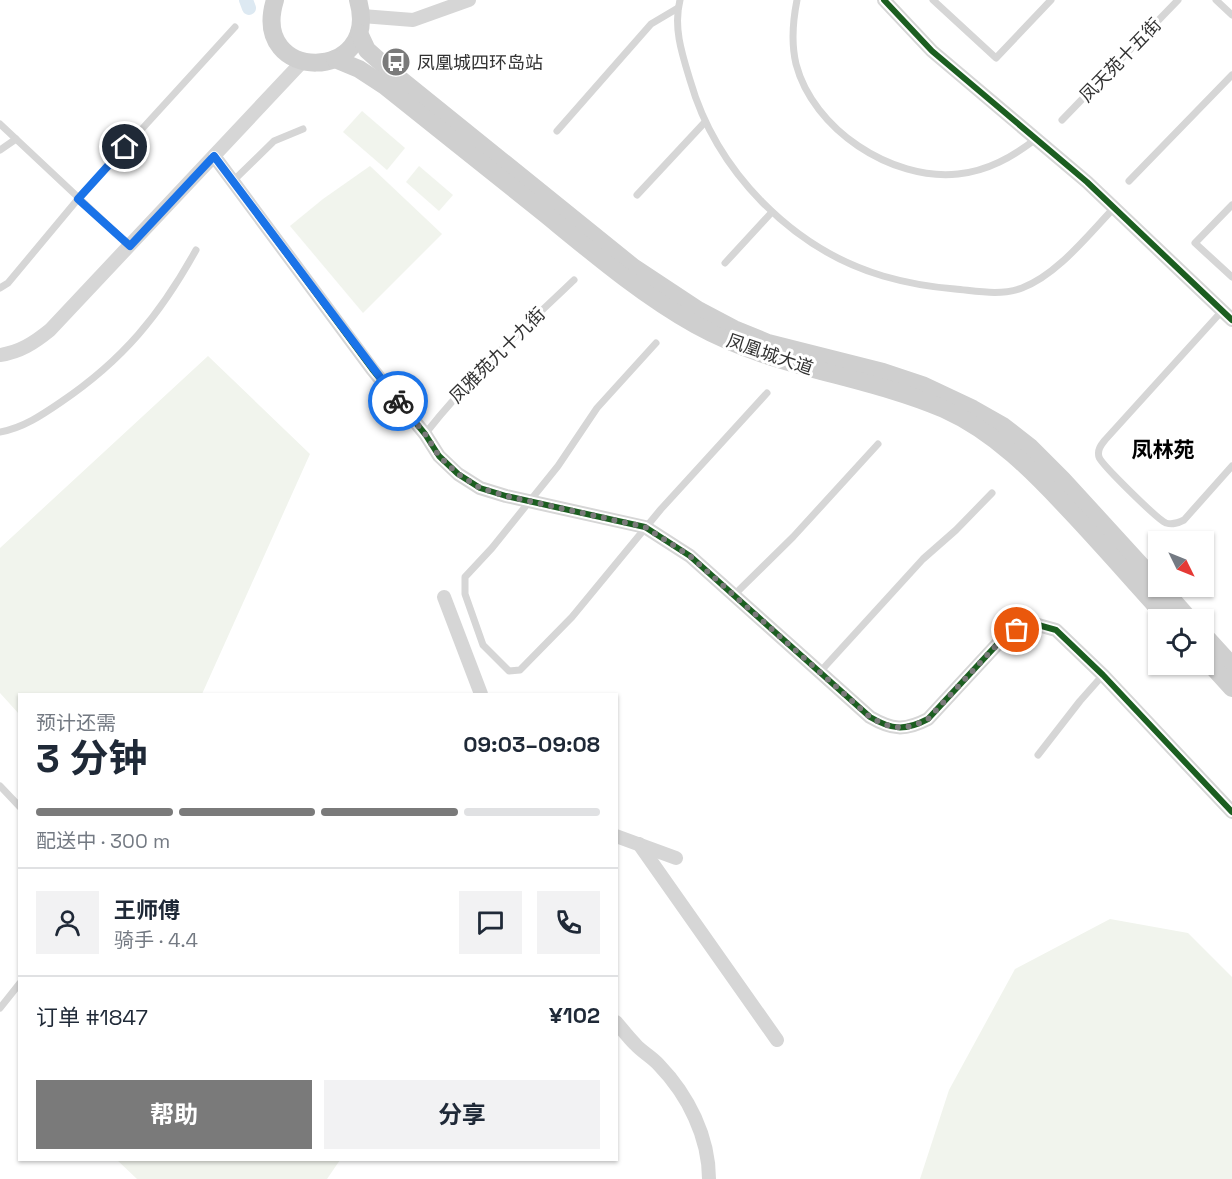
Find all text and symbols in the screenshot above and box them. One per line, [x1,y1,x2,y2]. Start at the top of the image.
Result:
street label: 凤天苑十五街 [1074,13,1166,107]
bus stop icon: 凤凰城四环岛站 [380,46,412,78]
place label: 凤凰城四环岛站 [417,51,543,74]
pin [99,121,150,172]
icon: home [108,130,141,163]
street label: 凤雅苑九十九街 [444,302,550,408]
street label: 凤凰城大道 [724,328,816,380]
courier [368,371,428,431]
icon: bike [382,385,415,418]
district label: 凤林苑 [1132,436,1195,463]
north arrow [1148,531,1214,597]
map controls [1148,531,1214,675]
pin [991,604,1042,655]
button: locate [1148,609,1214,675]
icon: bag [1000,613,1033,646]
text: 预计还需 [36,710,116,736]
text: 09:03–09:08 [463,730,600,758]
text: 3 分钟 [36,734,148,783]
text: 配送中 · 300 m [36,828,170,854]
button: person [36,891,99,954]
button: chat [459,891,522,954]
button: phone [537,891,600,954]
text: 王师傅 [114,896,180,924]
text: 骑手 · 4.4 [114,927,198,953]
text: ¥102 [549,1001,600,1029]
text: 订单 #1847 [36,1003,148,1031]
button: 帮助 [36,1080,312,1149]
button: 分享 [324,1080,600,1149]

